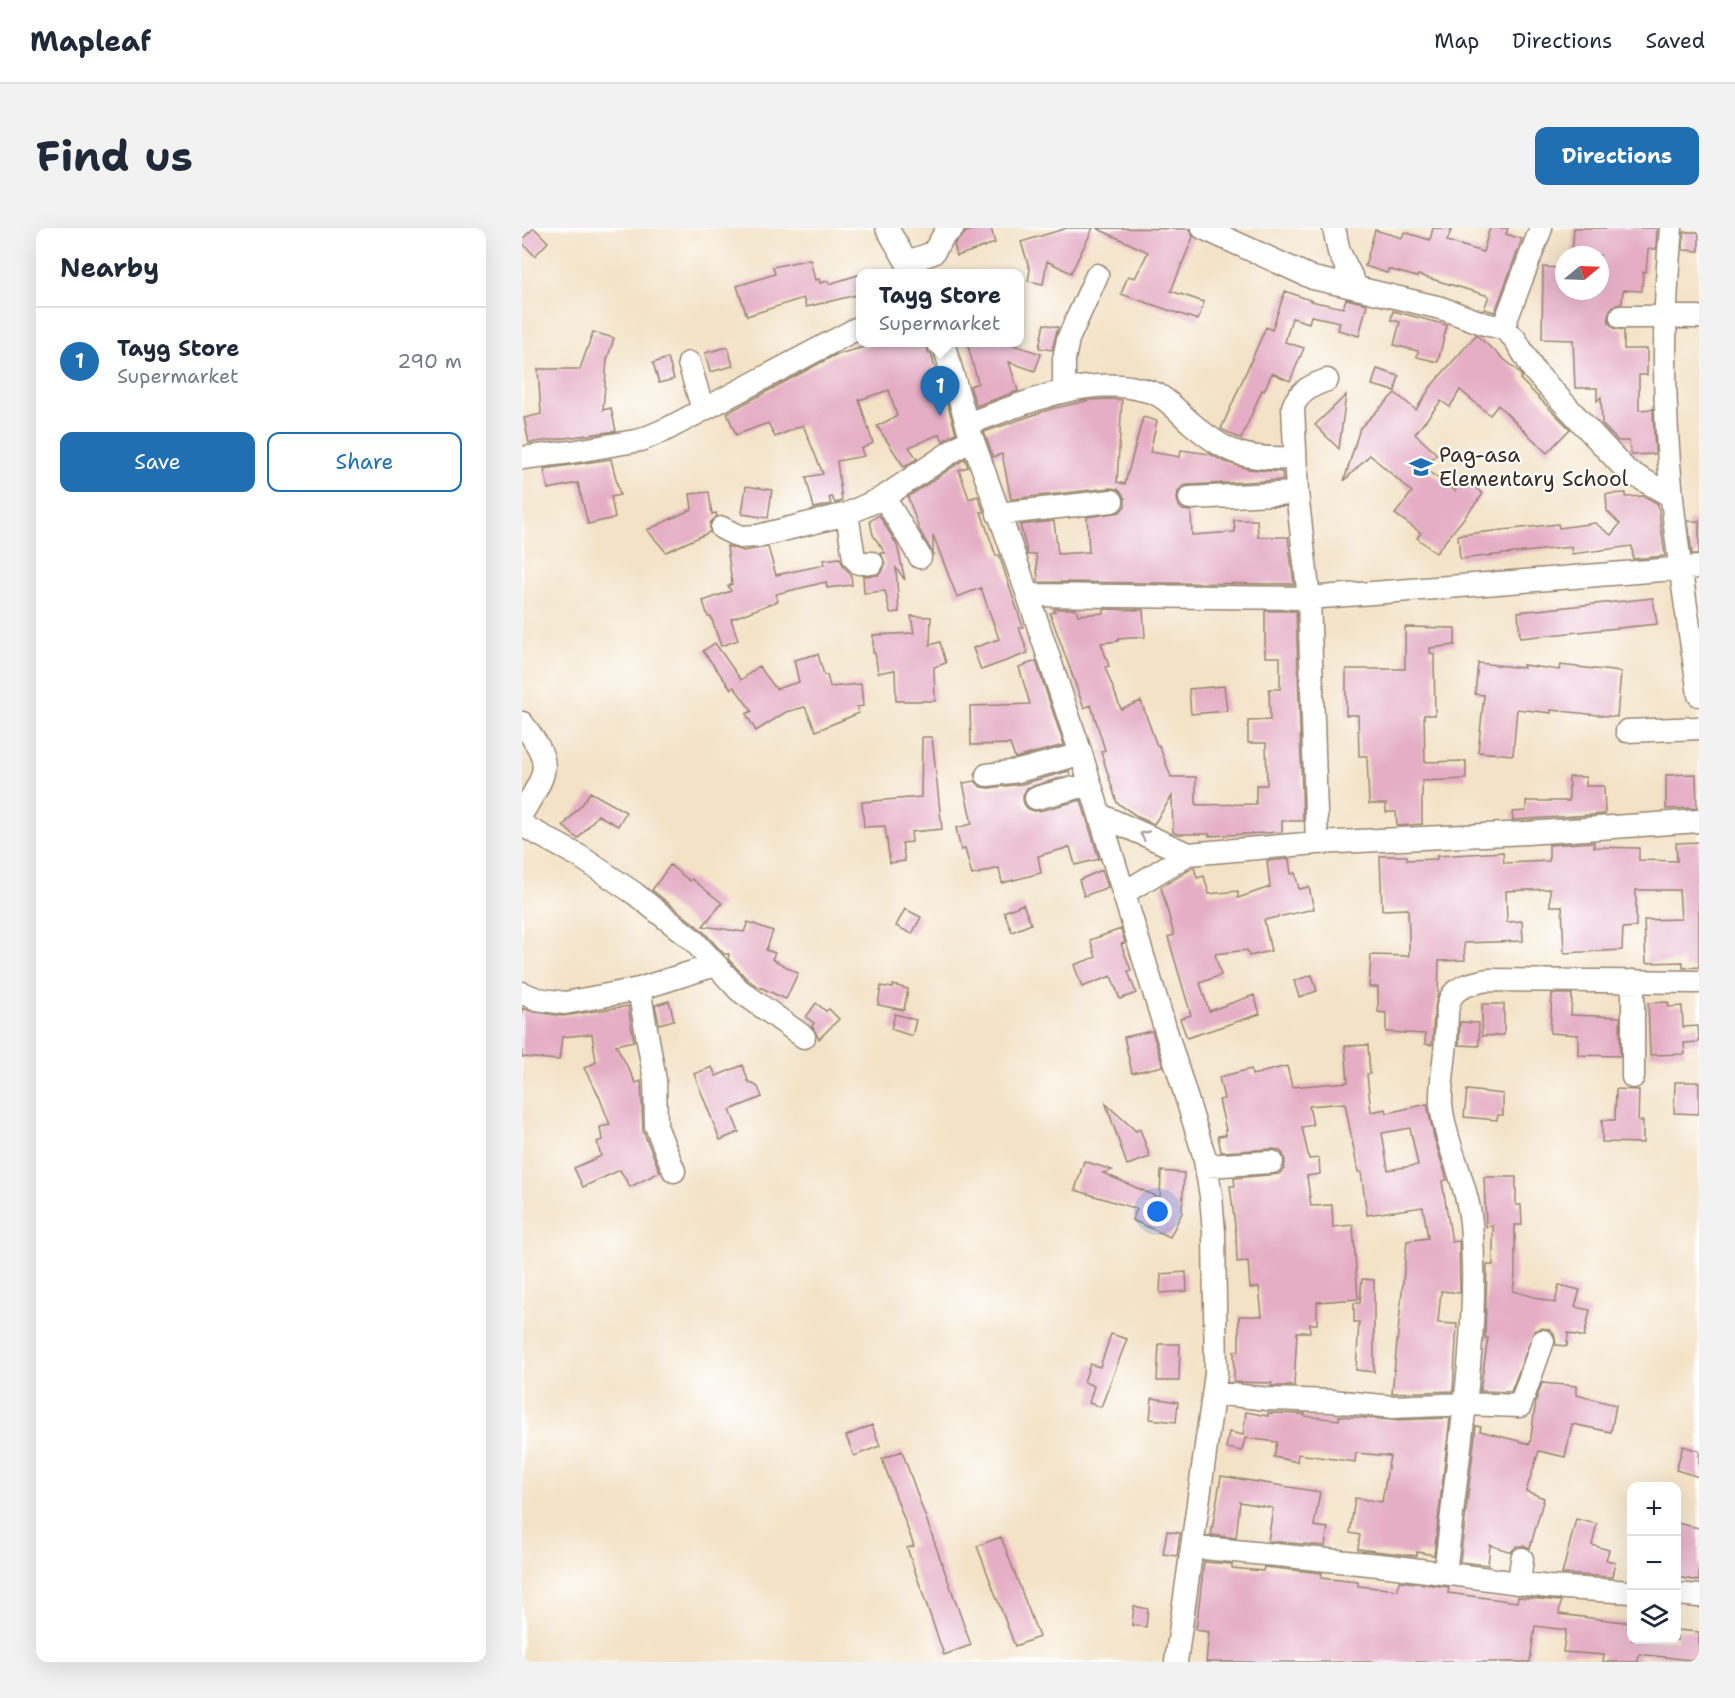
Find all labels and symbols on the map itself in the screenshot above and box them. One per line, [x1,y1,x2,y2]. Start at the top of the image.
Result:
north arrow [1555,246,1609,300]
pin: 1 [920,366,960,416]
place label: Pag-asa Elementary School [1439,441,1629,493]
school or university icon: Pag-asa Elementary School [1408,454,1434,480]
one-way arrow [1140,830,1151,842]
your location [1143,1197,1172,1226]

